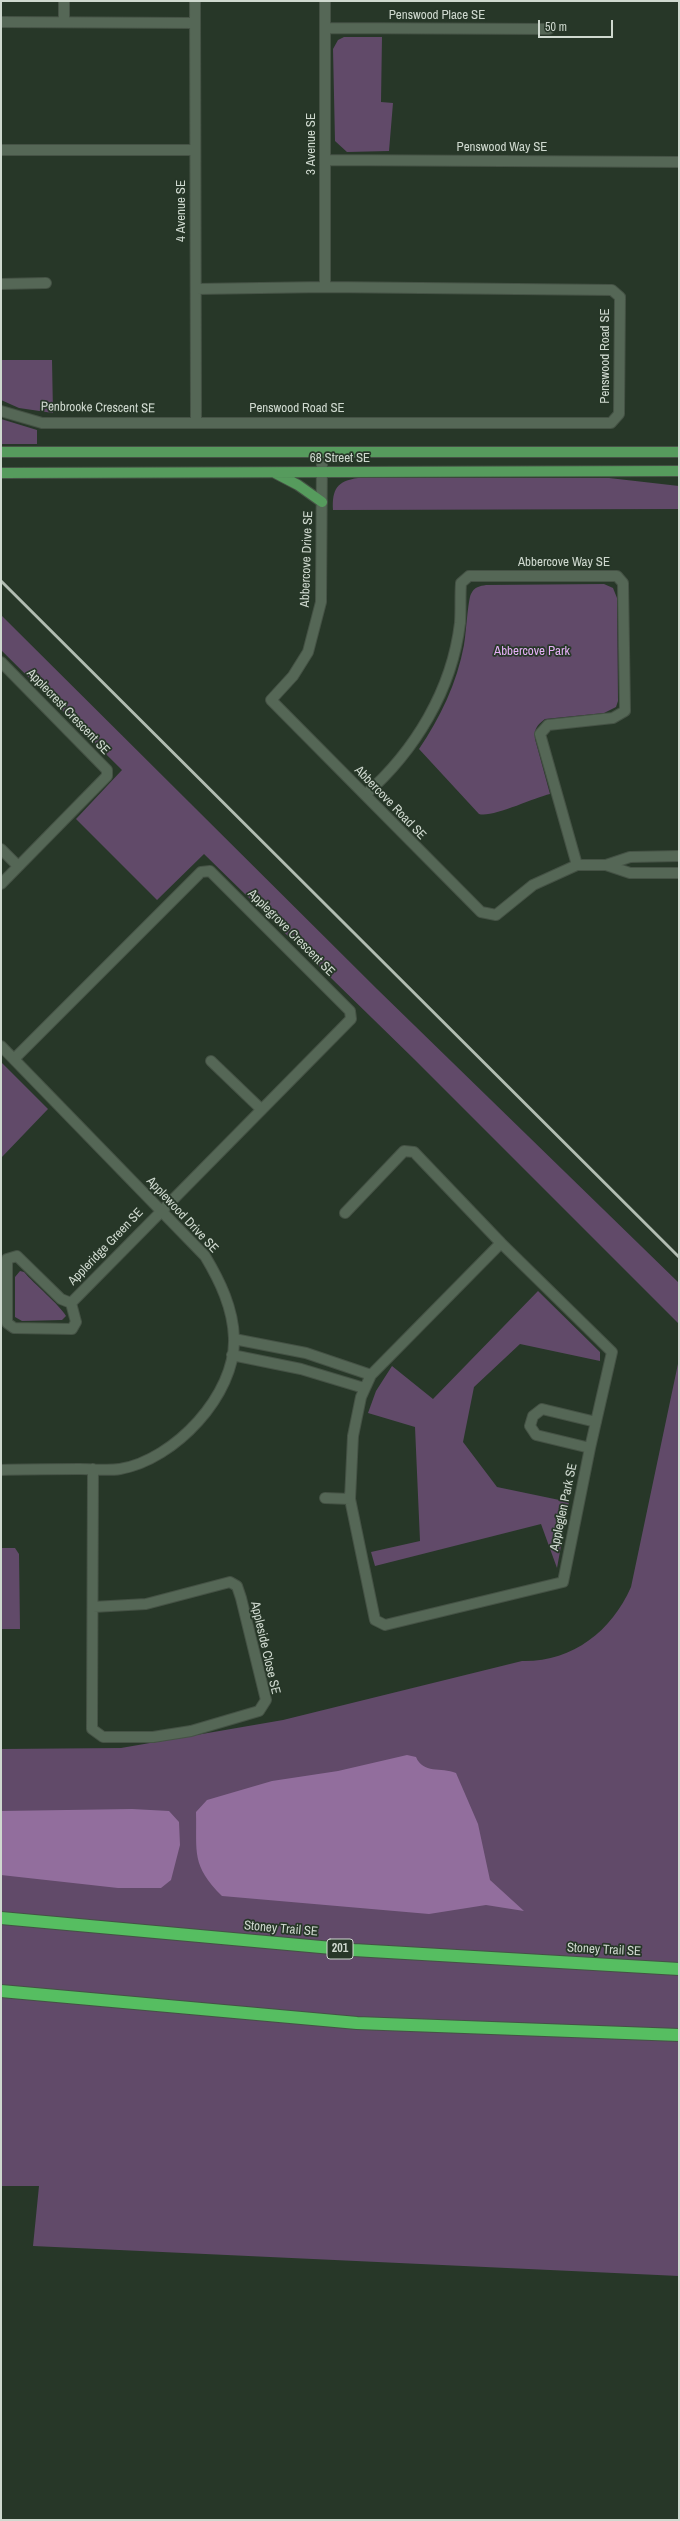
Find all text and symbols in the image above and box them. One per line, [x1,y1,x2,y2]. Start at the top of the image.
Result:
street label: Penswood Place SE [389,8,485,24]
scale bar [540,12,615,38]
text: 50 m [545,19,567,35]
street label: 3 Avenue SE [304,113,320,175]
street label: Penswood Way SE [457,140,547,156]
street label: 4 Avenue SE [174,180,190,242]
street label: Penswood Road SE [598,308,614,404]
street label: Penbrooke Crescent SE [41,399,155,417]
street label: Penswood Road SE [249,401,345,417]
street label: 68 Street SE [310,451,370,467]
street label: Abbercove Drive SE [298,510,316,608]
street label: Abbercove Way SE [518,555,610,571]
park label: Abbercove Park [494,644,570,660]
street label: Applecrest Crescent SE [23,666,113,758]
street label: Abbercove Road SE [351,763,429,843]
street label: Applegrove Crescent SE [244,886,338,980]
street label: Applewood Drive SE [143,1174,221,1256]
street label: Appleridge Green SE [65,1205,147,1289]
street label: Appleglen Park SE [547,1462,581,1552]
street label: Appleside Close SE [247,1600,283,1696]
street label: Stoney Trail SE [243,1918,319,1940]
road number: 201 [327,1939,353,1959]
street label: Stoney Trail SE [567,1940,641,1960]

